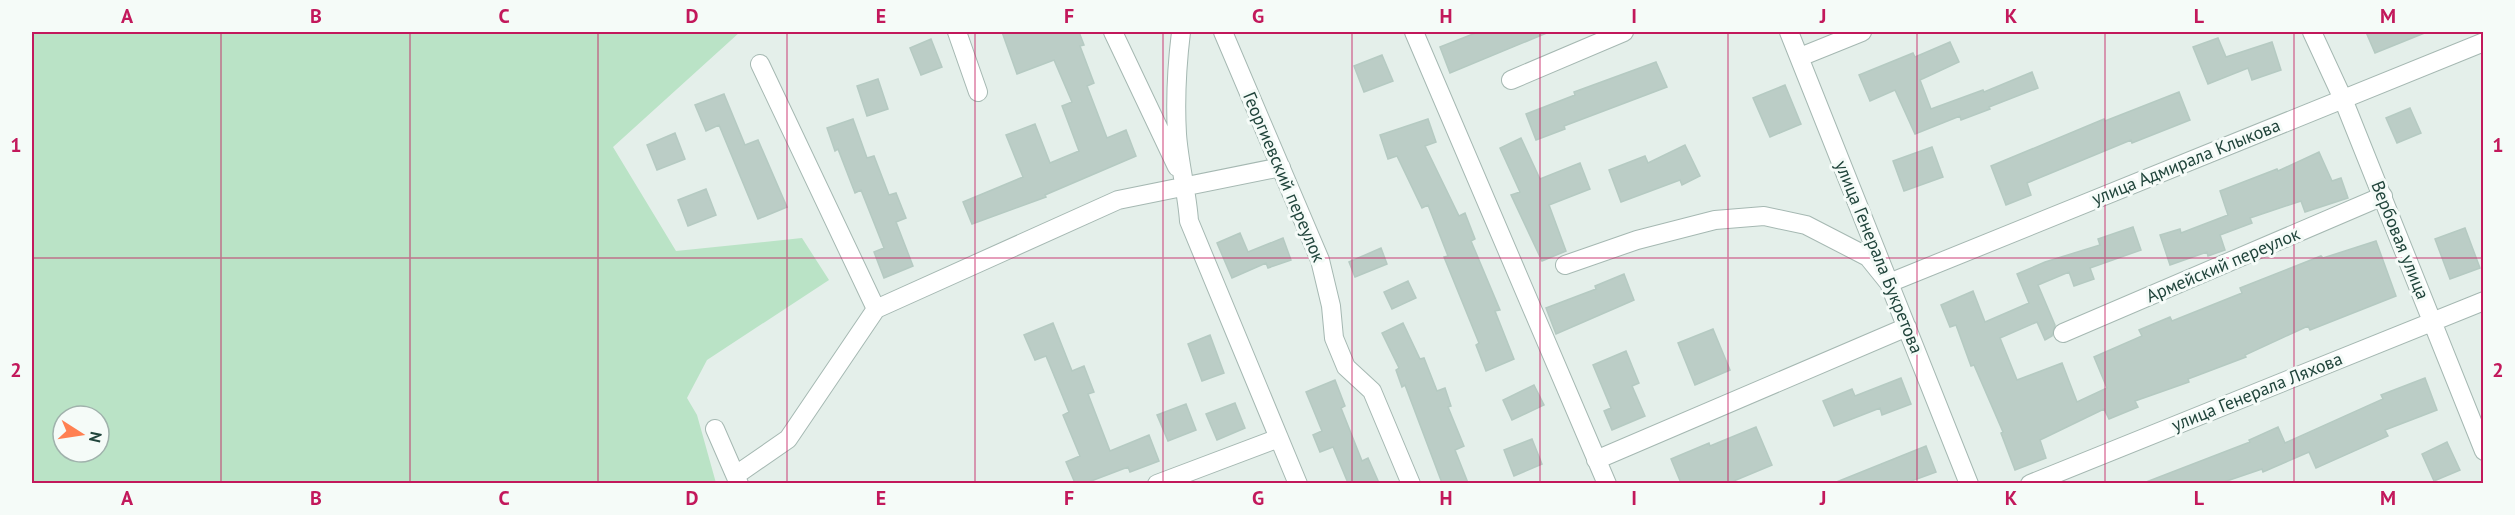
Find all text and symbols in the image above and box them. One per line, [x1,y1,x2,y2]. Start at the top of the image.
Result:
text: A [121,3,134,29]
text: B [310,3,322,29]
text: C [498,3,510,29]
text: D [686,3,699,29]
text: E [876,3,886,29]
text: F [1064,3,1074,29]
text: G [1252,3,1264,29]
text: H [1439,3,1453,29]
text: I [1631,3,1637,29]
text: J [1819,3,1826,29]
text: K [2005,3,2018,29]
text: L [2194,3,2205,29]
text: M [2380,3,2396,29]
street label: Георгиевский переулок [1238,88,1331,266]
street label: улица Адмирала Клыкова [2088,113,2283,210]
text: 1 [10,132,22,158]
text: 1 [2492,132,2504,158]
street label: улица Генерала Букретова [1830,157,1929,357]
street label: Вербовая улица [2366,177,2435,302]
street label: Армейский переулок [2142,222,2304,307]
street label: улица Генерала Ляхова [2168,347,2346,436]
text: 2 [10,357,22,383]
text: 2 [2492,357,2504,383]
north arrow [51,404,111,464]
text: N [85,430,107,444]
text: A [121,485,134,511]
text: B [310,485,322,511]
text: C [498,485,510,511]
text: D [686,485,699,511]
text: E [876,485,886,511]
text: F [1064,485,1074,511]
text: G [1252,485,1264,511]
text: H [1439,485,1453,511]
text: I [1631,485,1637,511]
text: J [1819,485,1826,511]
text: K [2005,485,2018,511]
text: L [2194,485,2205,511]
text: M [2380,485,2396,511]

